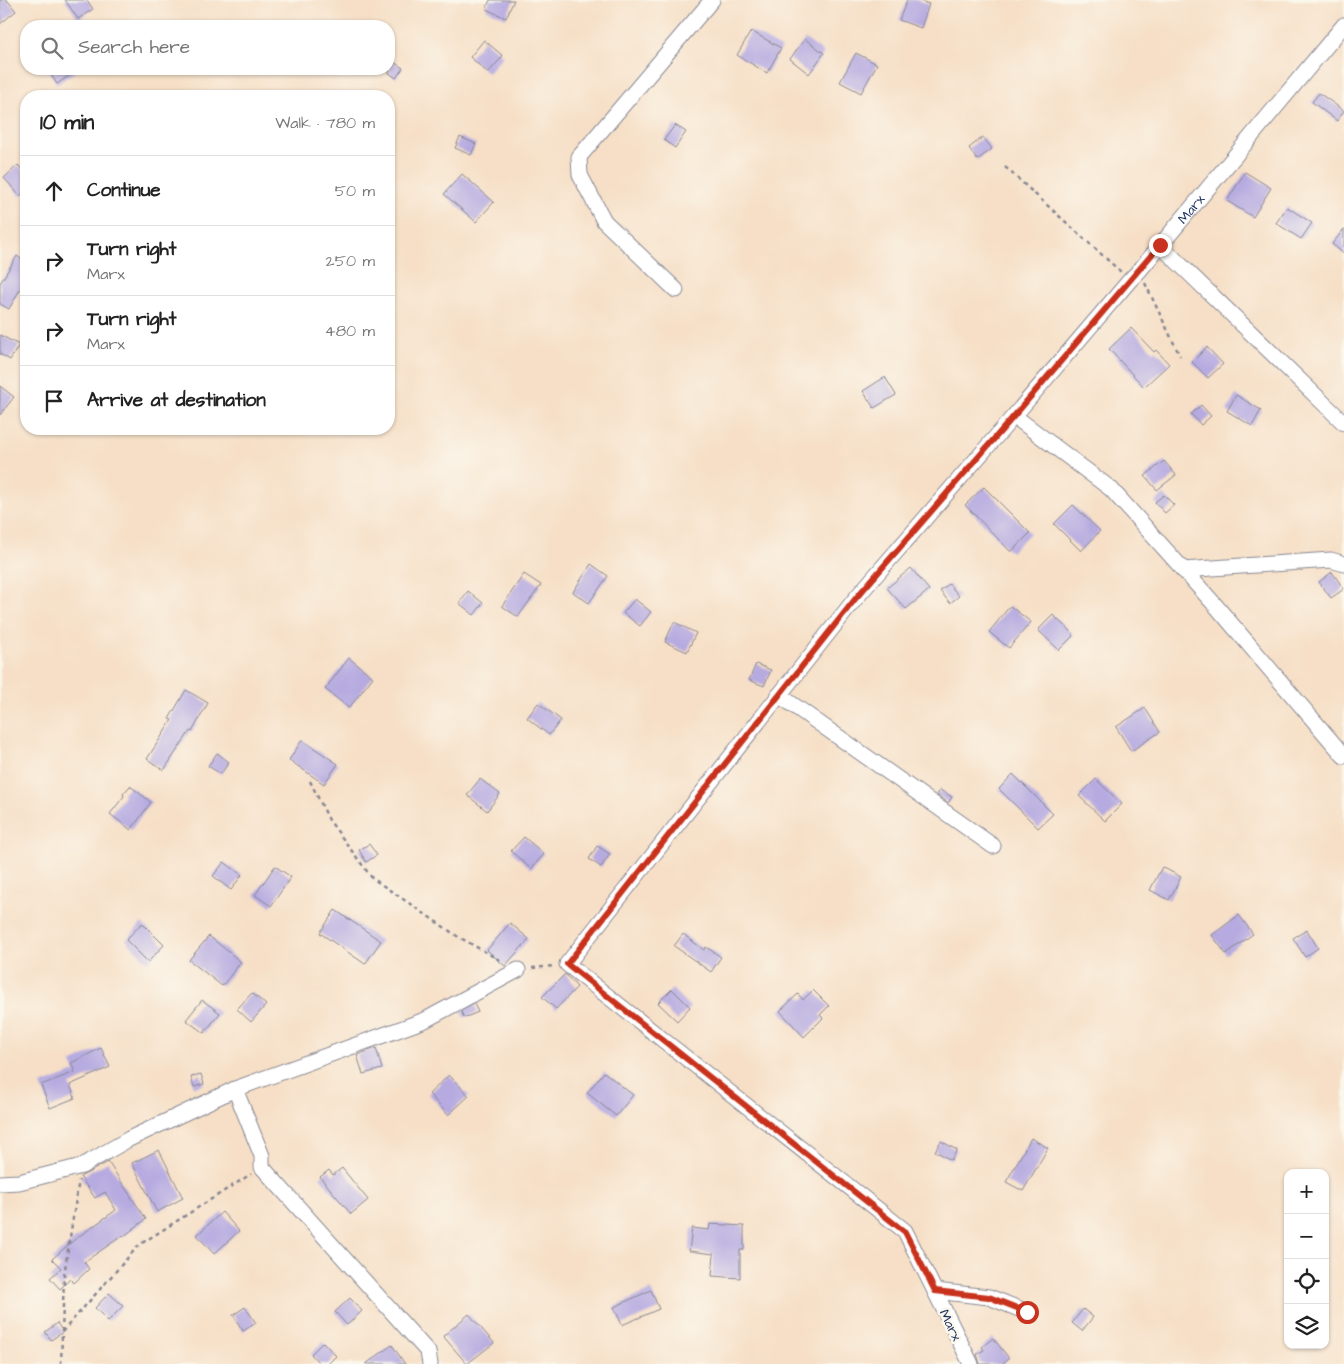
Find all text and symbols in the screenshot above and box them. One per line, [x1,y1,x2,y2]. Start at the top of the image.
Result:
search box [20,20,395,75]
icon: search [38,34,66,62]
text: Search here [78,34,190,61]
text: 10 min [40,108,94,137]
text: Walk · 780 m [275,112,375,134]
icon: ahead [40,177,68,205]
text: Continue [87,177,161,204]
text: 50 m [335,180,375,202]
street label: Marx [1173,190,1210,229]
route end [1149,234,1172,257]
text: Turn right [87,236,176,263]
icon: right [40,247,68,275]
text: 250 m [326,250,375,272]
text: Marx [87,263,125,285]
text: Turn right [87,306,176,333]
icon: right [40,317,68,345]
text: 480 m [325,320,375,342]
text: Marx [87,333,125,355]
icon: arrive [40,387,68,415]
text: Arrive at destination [87,387,266,414]
map controls [1284,1169,1329,1349]
button: + [1284,1169,1329,1214]
button: − [1284,1214,1329,1259]
button: locate [1284,1259,1329,1304]
route start [1016,1301,1039,1324]
button: layers [1284,1304,1329,1349]
street label: Marx [934,1306,967,1345]

